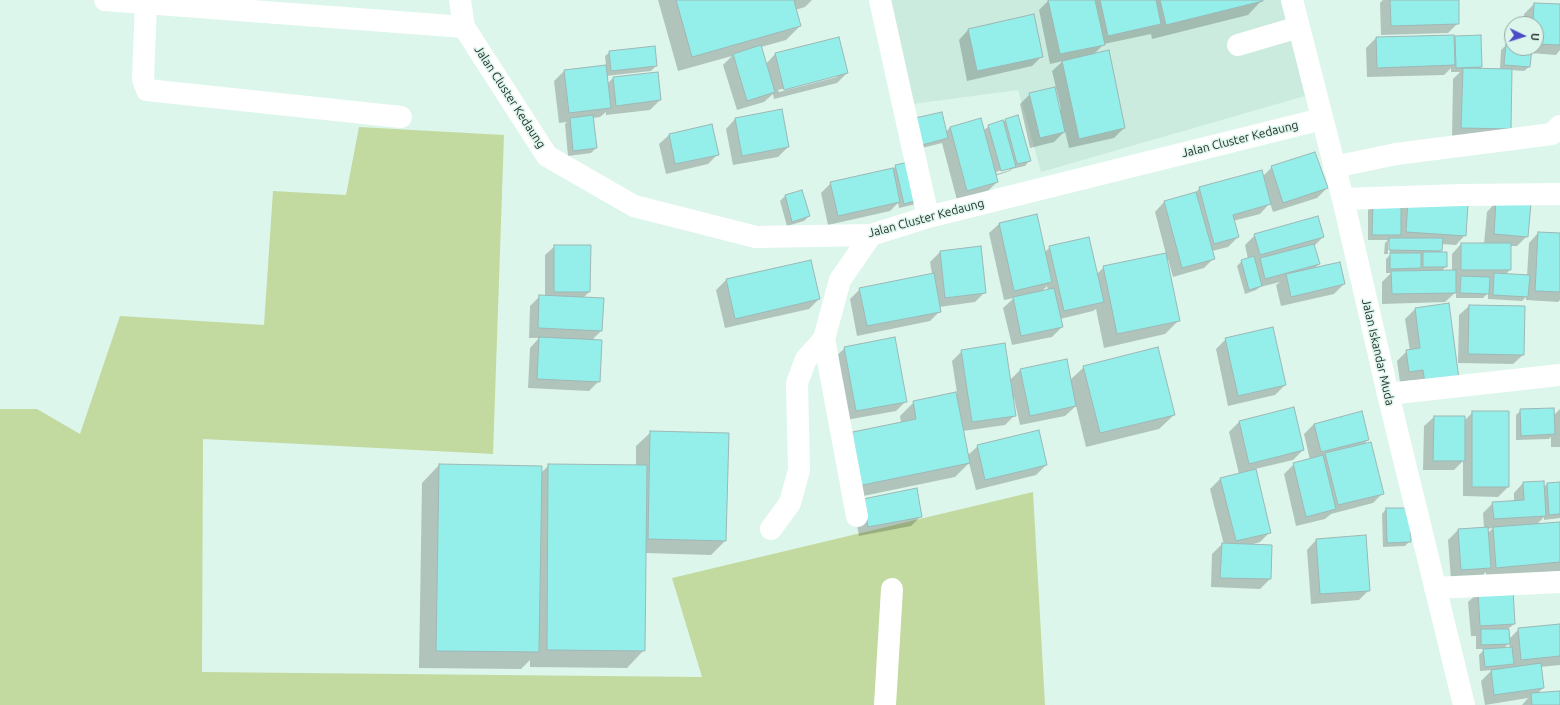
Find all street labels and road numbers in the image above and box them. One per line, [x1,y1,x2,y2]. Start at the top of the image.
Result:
street label: Jalan Cluster Kedaung [471,43,549,151]
street label: Jalan Cluster Kedaung [1180,118,1300,160]
street label: Jalan Cluster Kedaung [866,196,986,240]
street label: Jalan Iskandar Muda [1359,297,1397,407]

